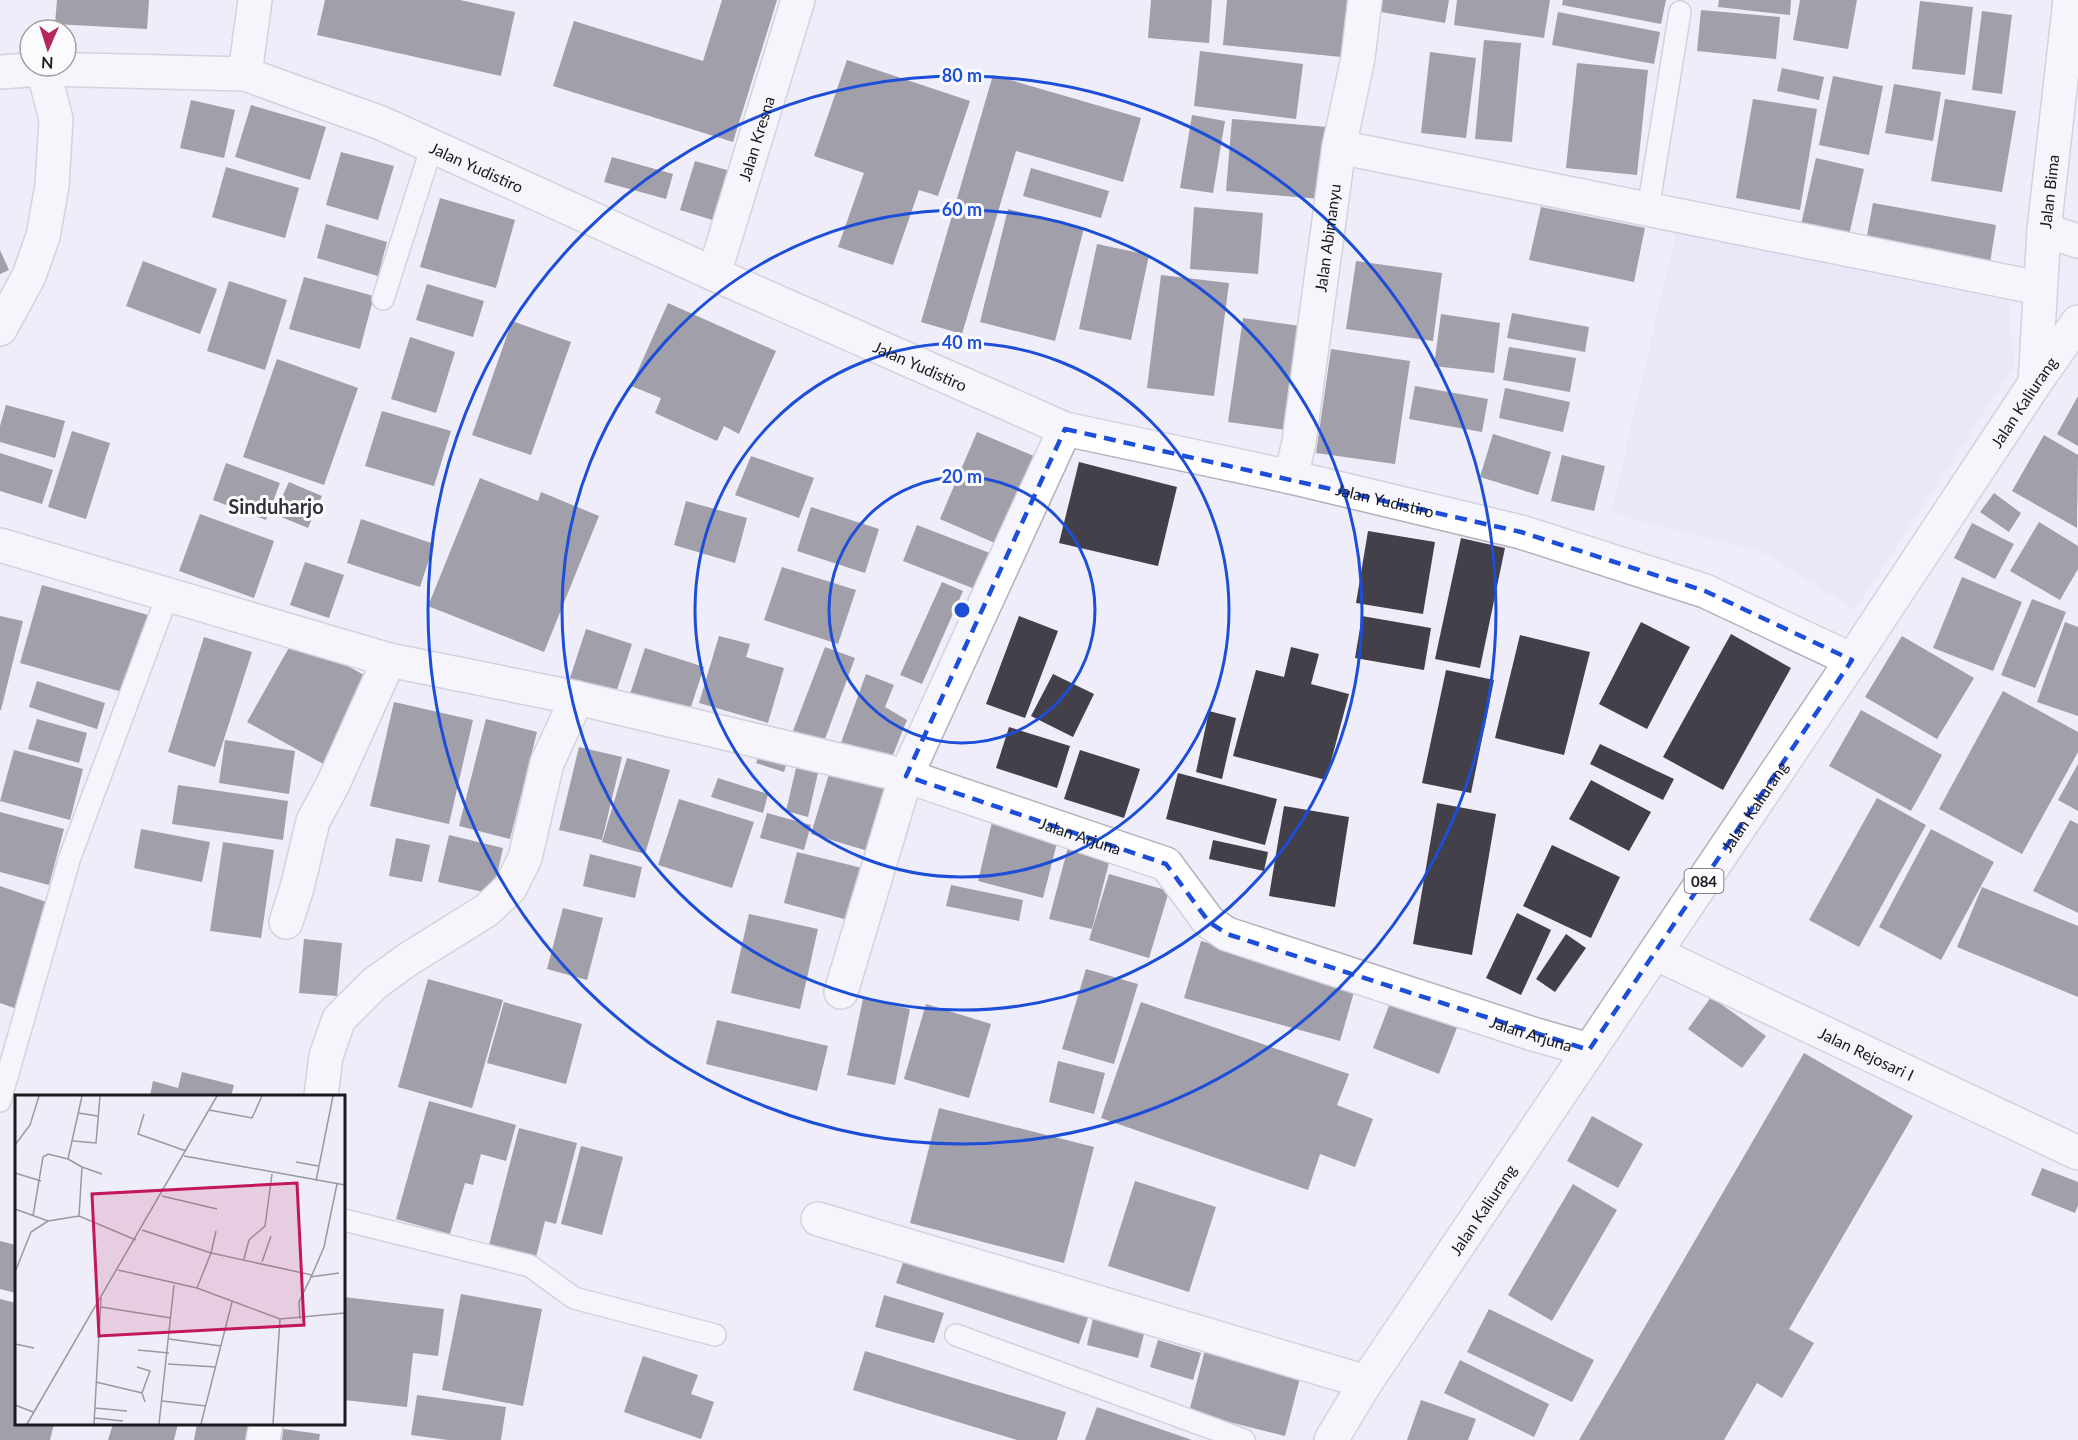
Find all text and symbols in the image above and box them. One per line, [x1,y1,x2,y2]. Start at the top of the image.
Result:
north arrow [18,18,78,78]
text: N [41,54,54,73]
text: 80 m [942,64,982,86]
street label: Jalan Kresna [734,94,778,183]
street label: Jalan Yudistiro [427,137,526,196]
street label: Jalan Bima [2035,154,2062,230]
street label: Jalan Abimanyu [1310,182,1343,293]
text: 60 m [942,198,982,220]
text: 40 m [942,331,982,353]
street label: Jalan Yudistiro [871,336,970,394]
street label: Jalan Kaliurang [1986,353,2060,451]
text: 20 m [942,465,982,487]
street label: Jalan Yudistiro [1334,479,1436,520]
district label: Sinduharjo [228,494,324,518]
centre of rings [952,600,972,620]
street label: Jalan Kaliurang [1716,757,1791,855]
street label: Jalan Arjuna [1037,812,1124,858]
road number: 084 [1684,869,1724,893]
street label: Jalan Arjuna [1488,1011,1575,1054]
street label: Jalan Rejosari I [1816,1022,1917,1084]
inset map [15,1095,345,1425]
street label: Jalan Kaliurang [1445,1160,1520,1258]

